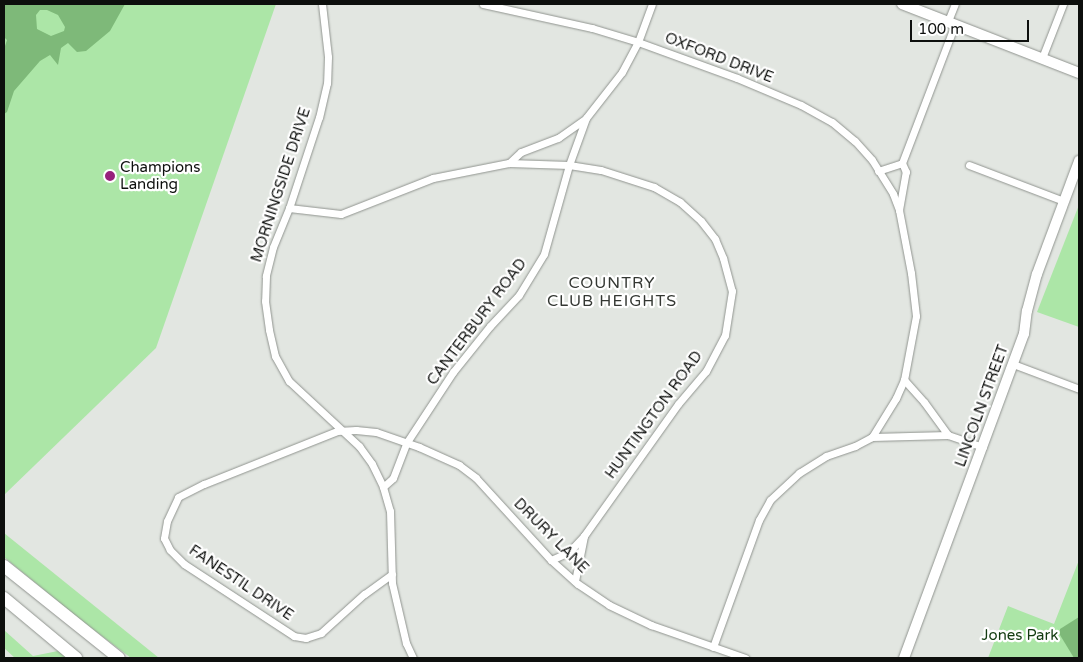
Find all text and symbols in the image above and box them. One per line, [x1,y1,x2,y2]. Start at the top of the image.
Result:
scale bar [913,10,1032,42]
text: 100 m [918,20,964,38]
street label: OXFORD DRIVE [662,29,776,87]
street label: MORNINGSIDE DRIVE [247,105,315,265]
place label: Champions Landing [120,158,200,193]
marker: Champions Landing [104,170,116,182]
street label: CANTERBURY ROAD [423,255,531,389]
district label: COUNTRY CLUB HEIGHTS [545,273,679,311]
street label: LINCOLN STREET [952,342,1012,470]
street label: HUNTINGTON ROAD [602,348,706,482]
street label: DRURY LANE [510,495,592,577]
street label: FANESTIL DRIVE [185,541,297,625]
park label: Jones Park [982,627,1058,645]

